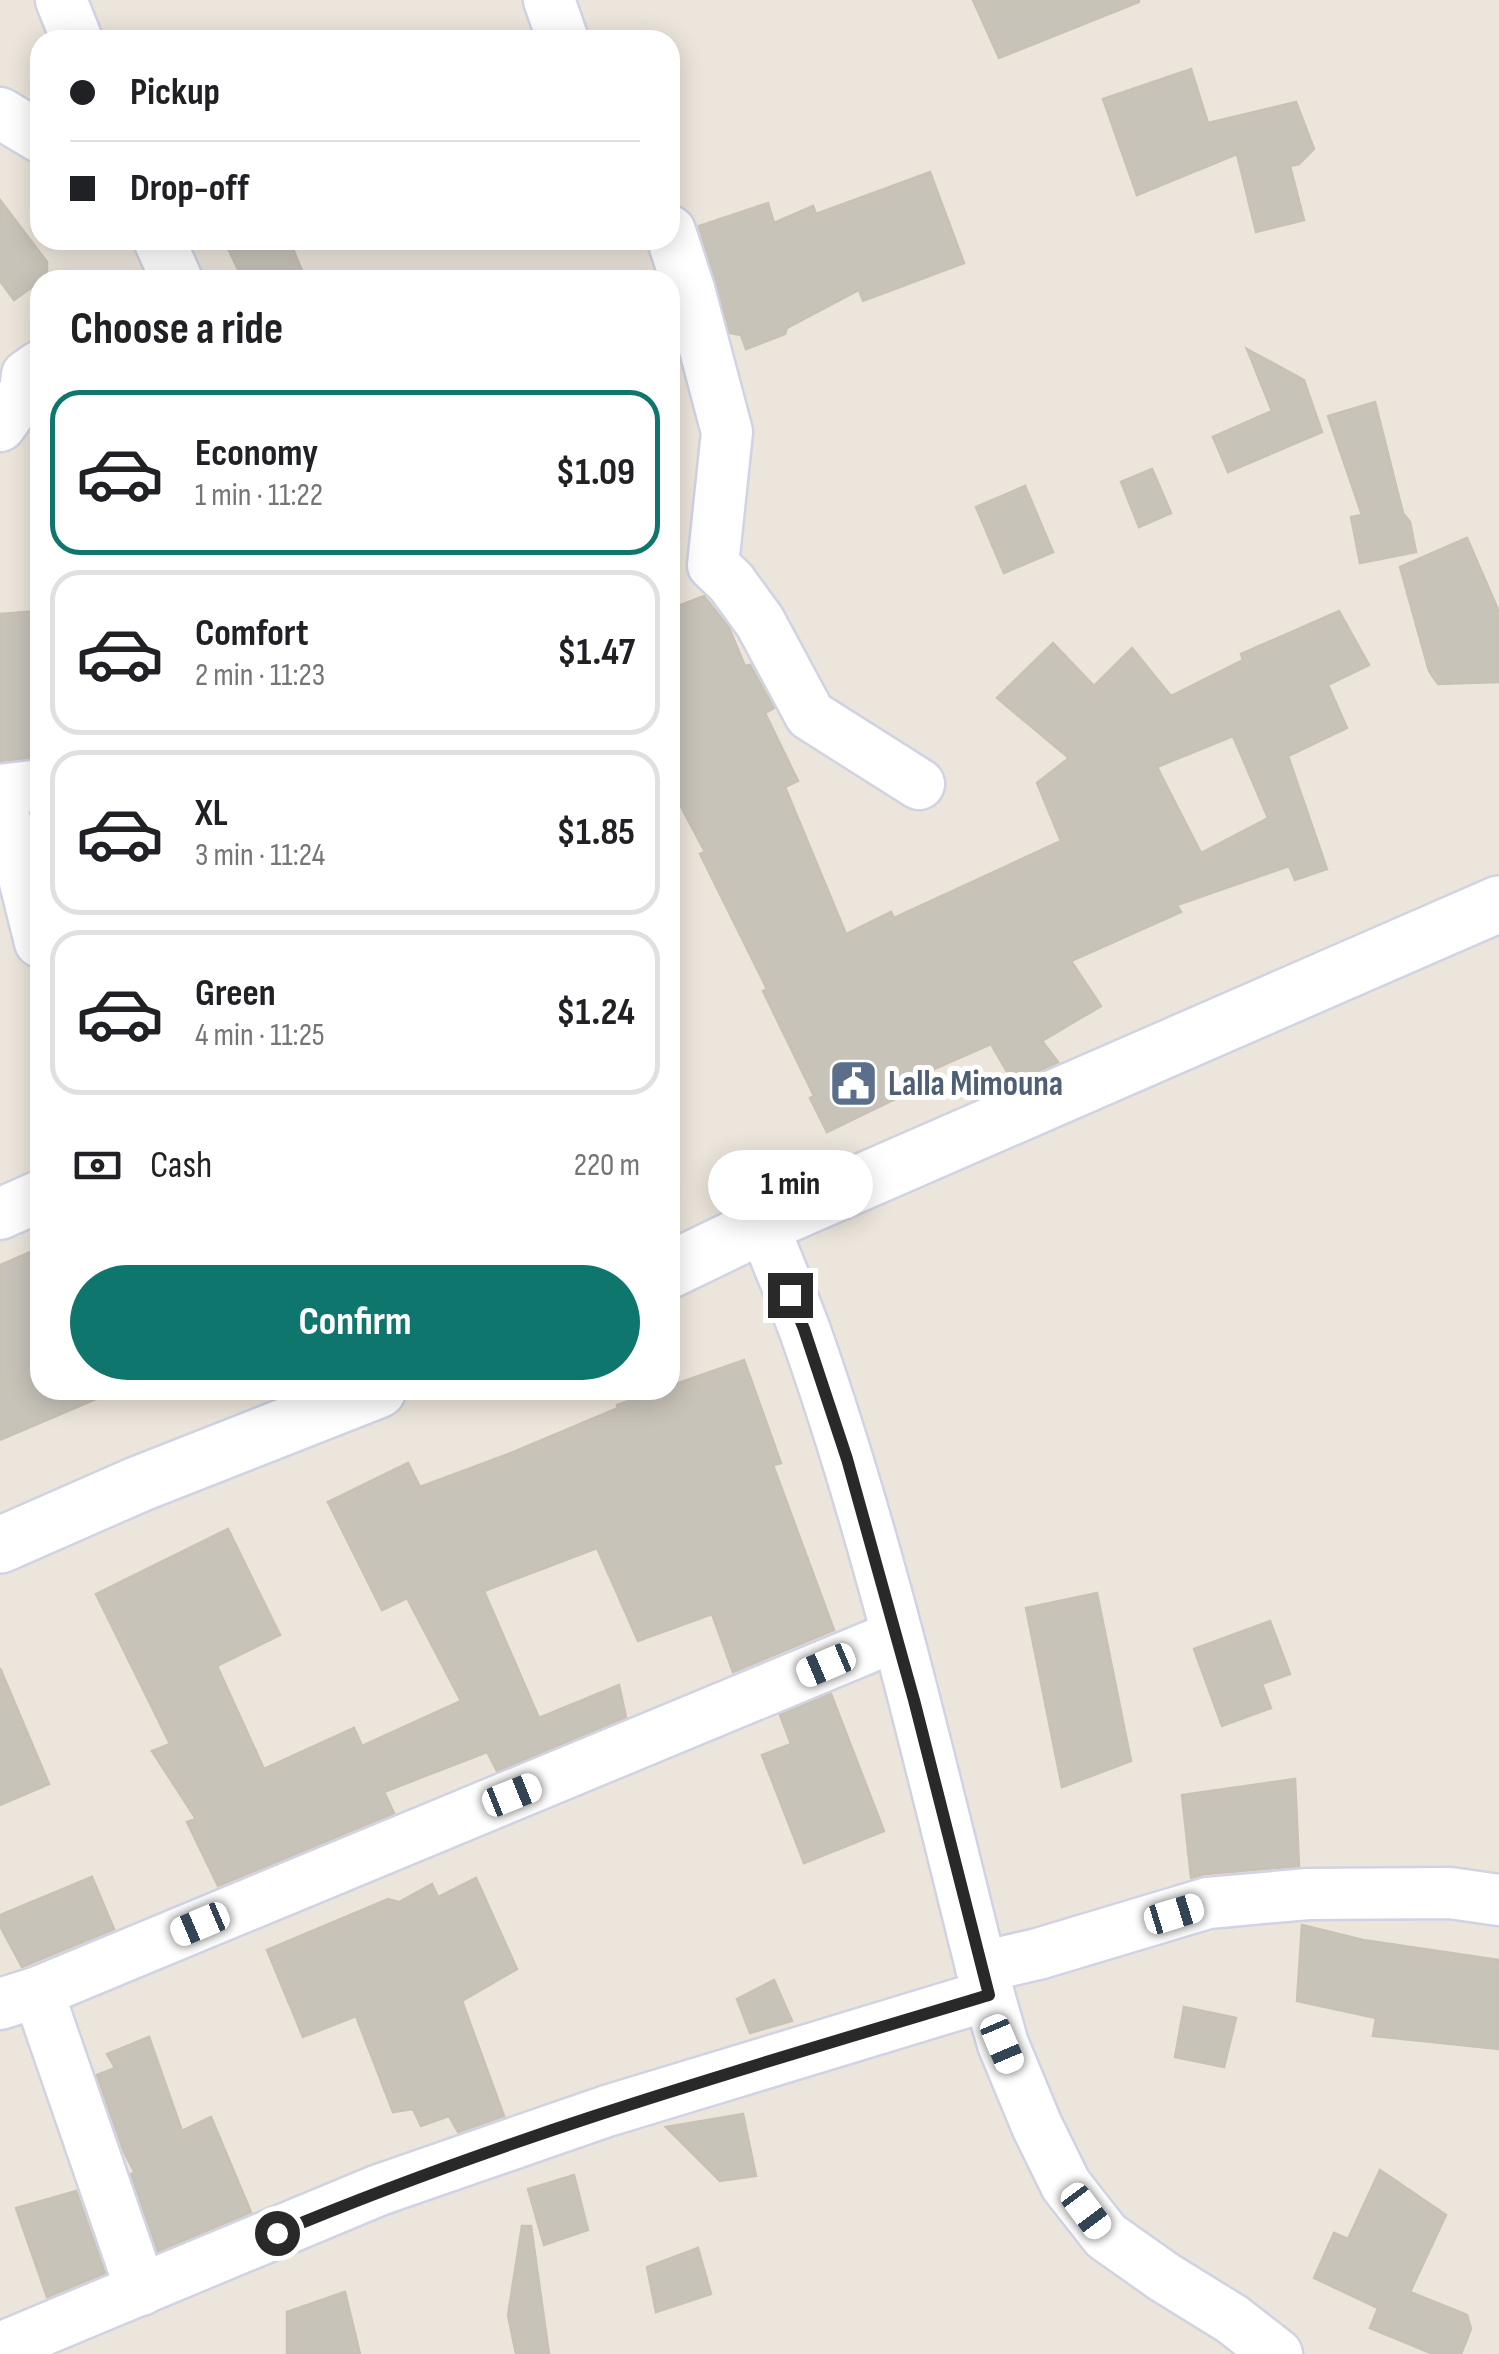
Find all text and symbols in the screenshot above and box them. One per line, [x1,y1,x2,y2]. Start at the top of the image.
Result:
text: Pickup [130,70,220,115]
text: Drop-off [130,166,249,211]
text: Choose a ride [70,302,283,357]
icon: car [75,428,165,518]
text: Economy [195,431,318,476]
text: $1.09 [556,450,635,495]
text: 1 min · 11:22 [195,476,323,515]
icon: car [75,608,165,698]
text: Comfort [195,611,309,656]
text: $1.47 [557,630,635,675]
text: 2 min · 11:23 [195,656,325,695]
icon: car [75,788,165,878]
text: XL [195,791,228,836]
text: $1.85 [557,810,635,855]
text: 3 min · 11:24 [195,836,325,875]
icon: car [75,968,165,1058]
text: Green [195,971,276,1016]
text: $1.24 [556,990,635,1035]
text: 4 min · 11:25 [195,1016,325,1055]
public building icon: Lalla Mimouna [827,1057,879,1109]
place label: Lalla Mimouna [888,1063,1063,1106]
icon: cash [70,1138,125,1193]
text: Cash [150,1143,212,1188]
text: 220 m [574,1146,640,1185]
callout: 1 min [708,1150,872,1220]
text: 1 min [761,1165,820,1204]
button: Confirm [70,1265,640,1380]
route end [768,1273,813,1318]
car [793,1639,859,1691]
car [479,1770,545,1820]
car [1141,1891,1207,1937]
car [167,1898,233,1950]
car [976,2011,1028,2077]
car [1056,2178,1116,2244]
route start [255,2211,300,2256]

